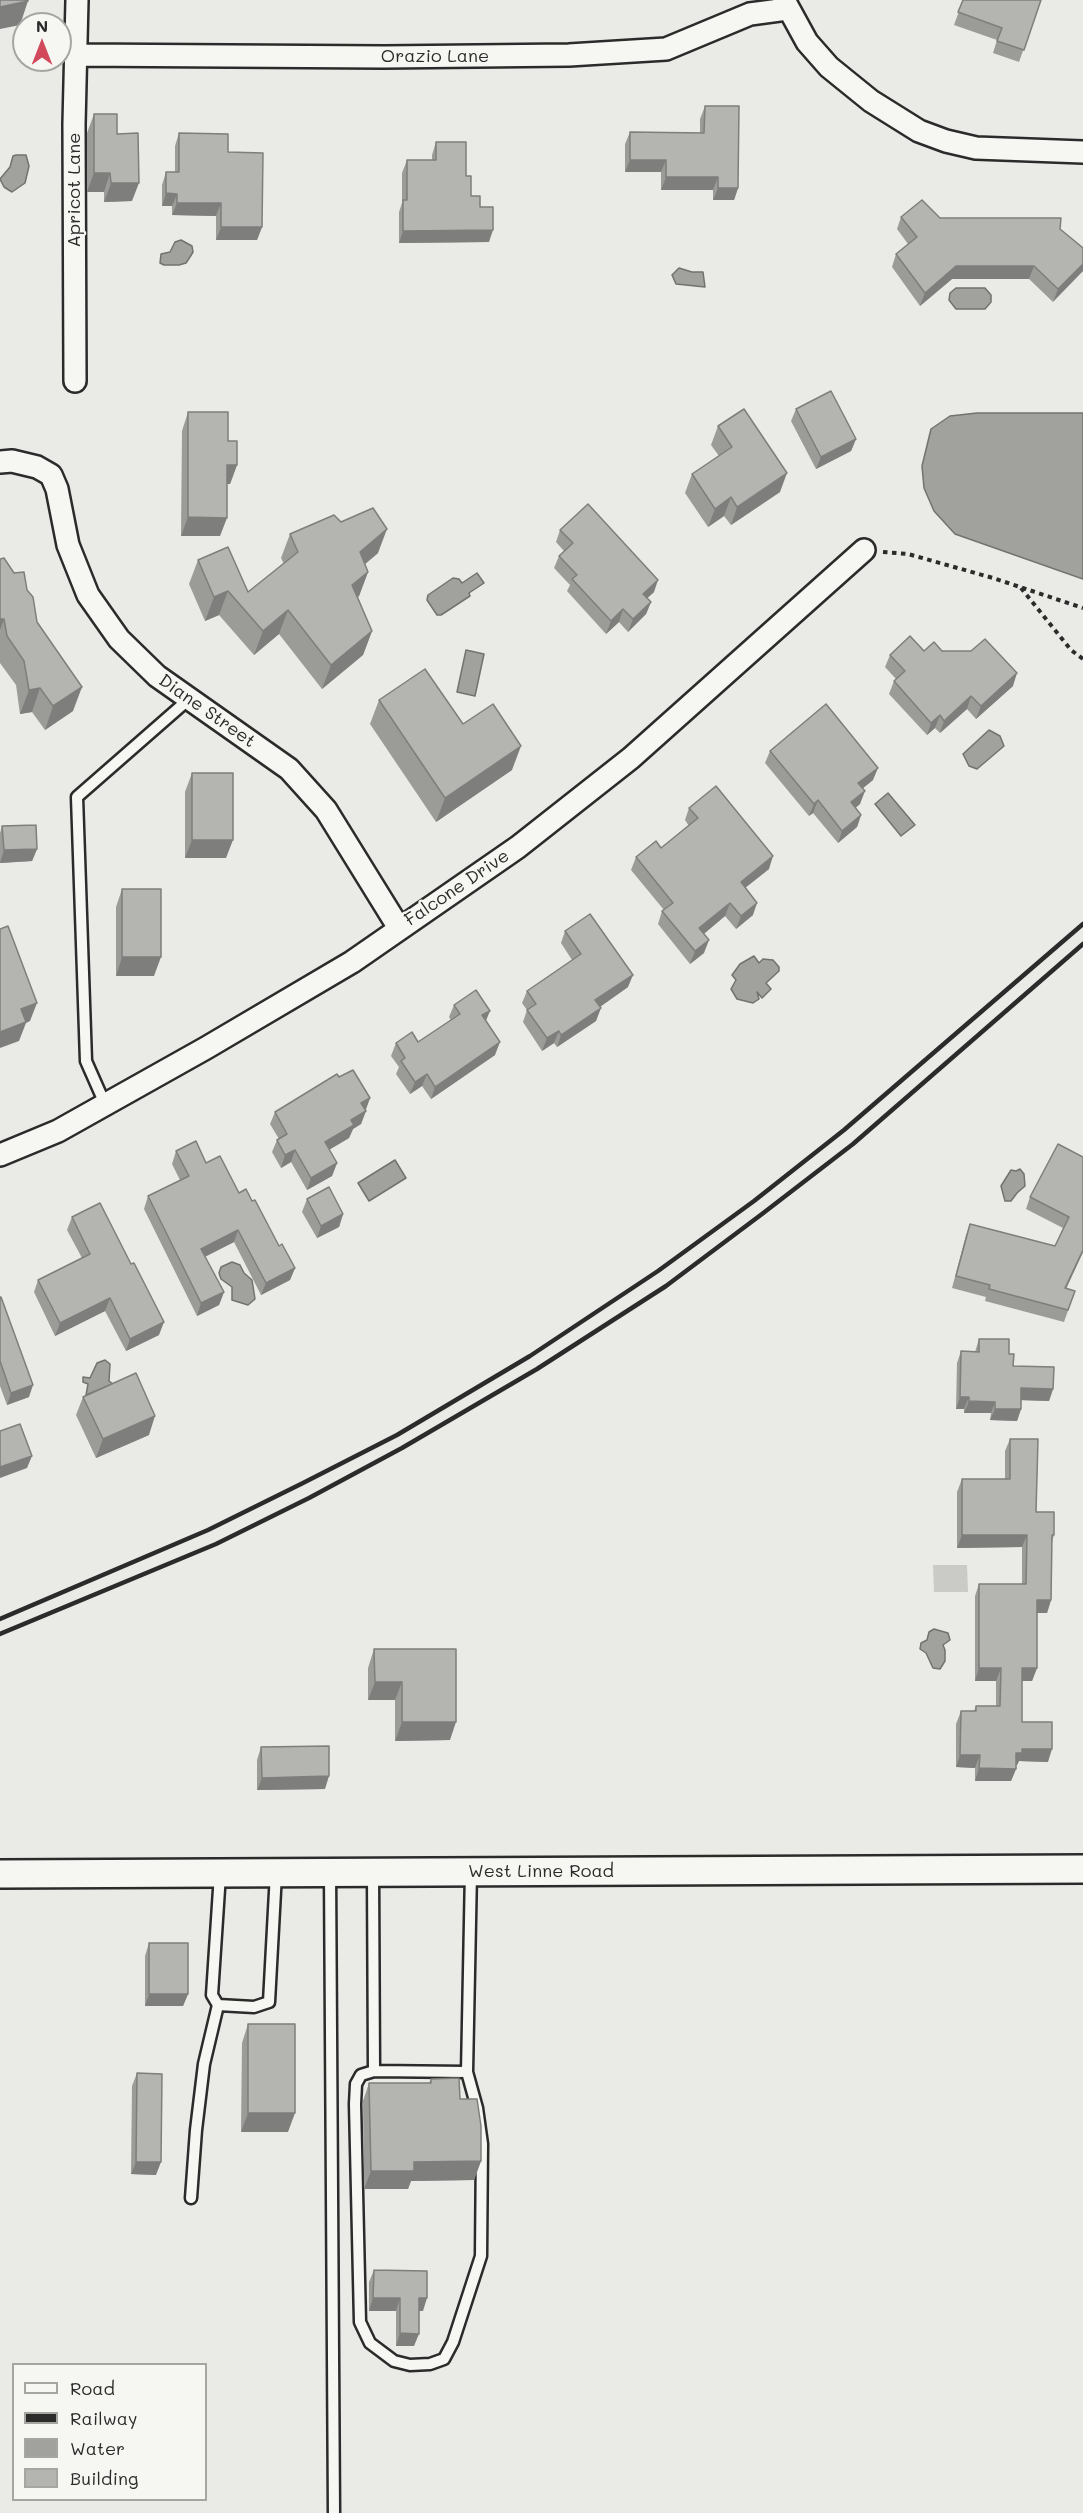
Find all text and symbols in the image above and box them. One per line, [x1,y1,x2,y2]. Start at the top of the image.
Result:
north arrow [12,12,72,72]
text: N [36,15,48,36]
street label: Orazio Lane [381,45,489,67]
street label: Apricot Lane [63,133,85,247]
street label: Diane Street [154,670,260,752]
street label: Falcone Drive [401,845,513,931]
street label: West Linne Road [468,1860,614,1882]
legend [12,2363,207,2501]
text: Road [70,2376,115,2400]
text: Railway [70,2406,137,2430]
text: Water [70,2436,125,2460]
text: Building [70,2466,138,2490]

